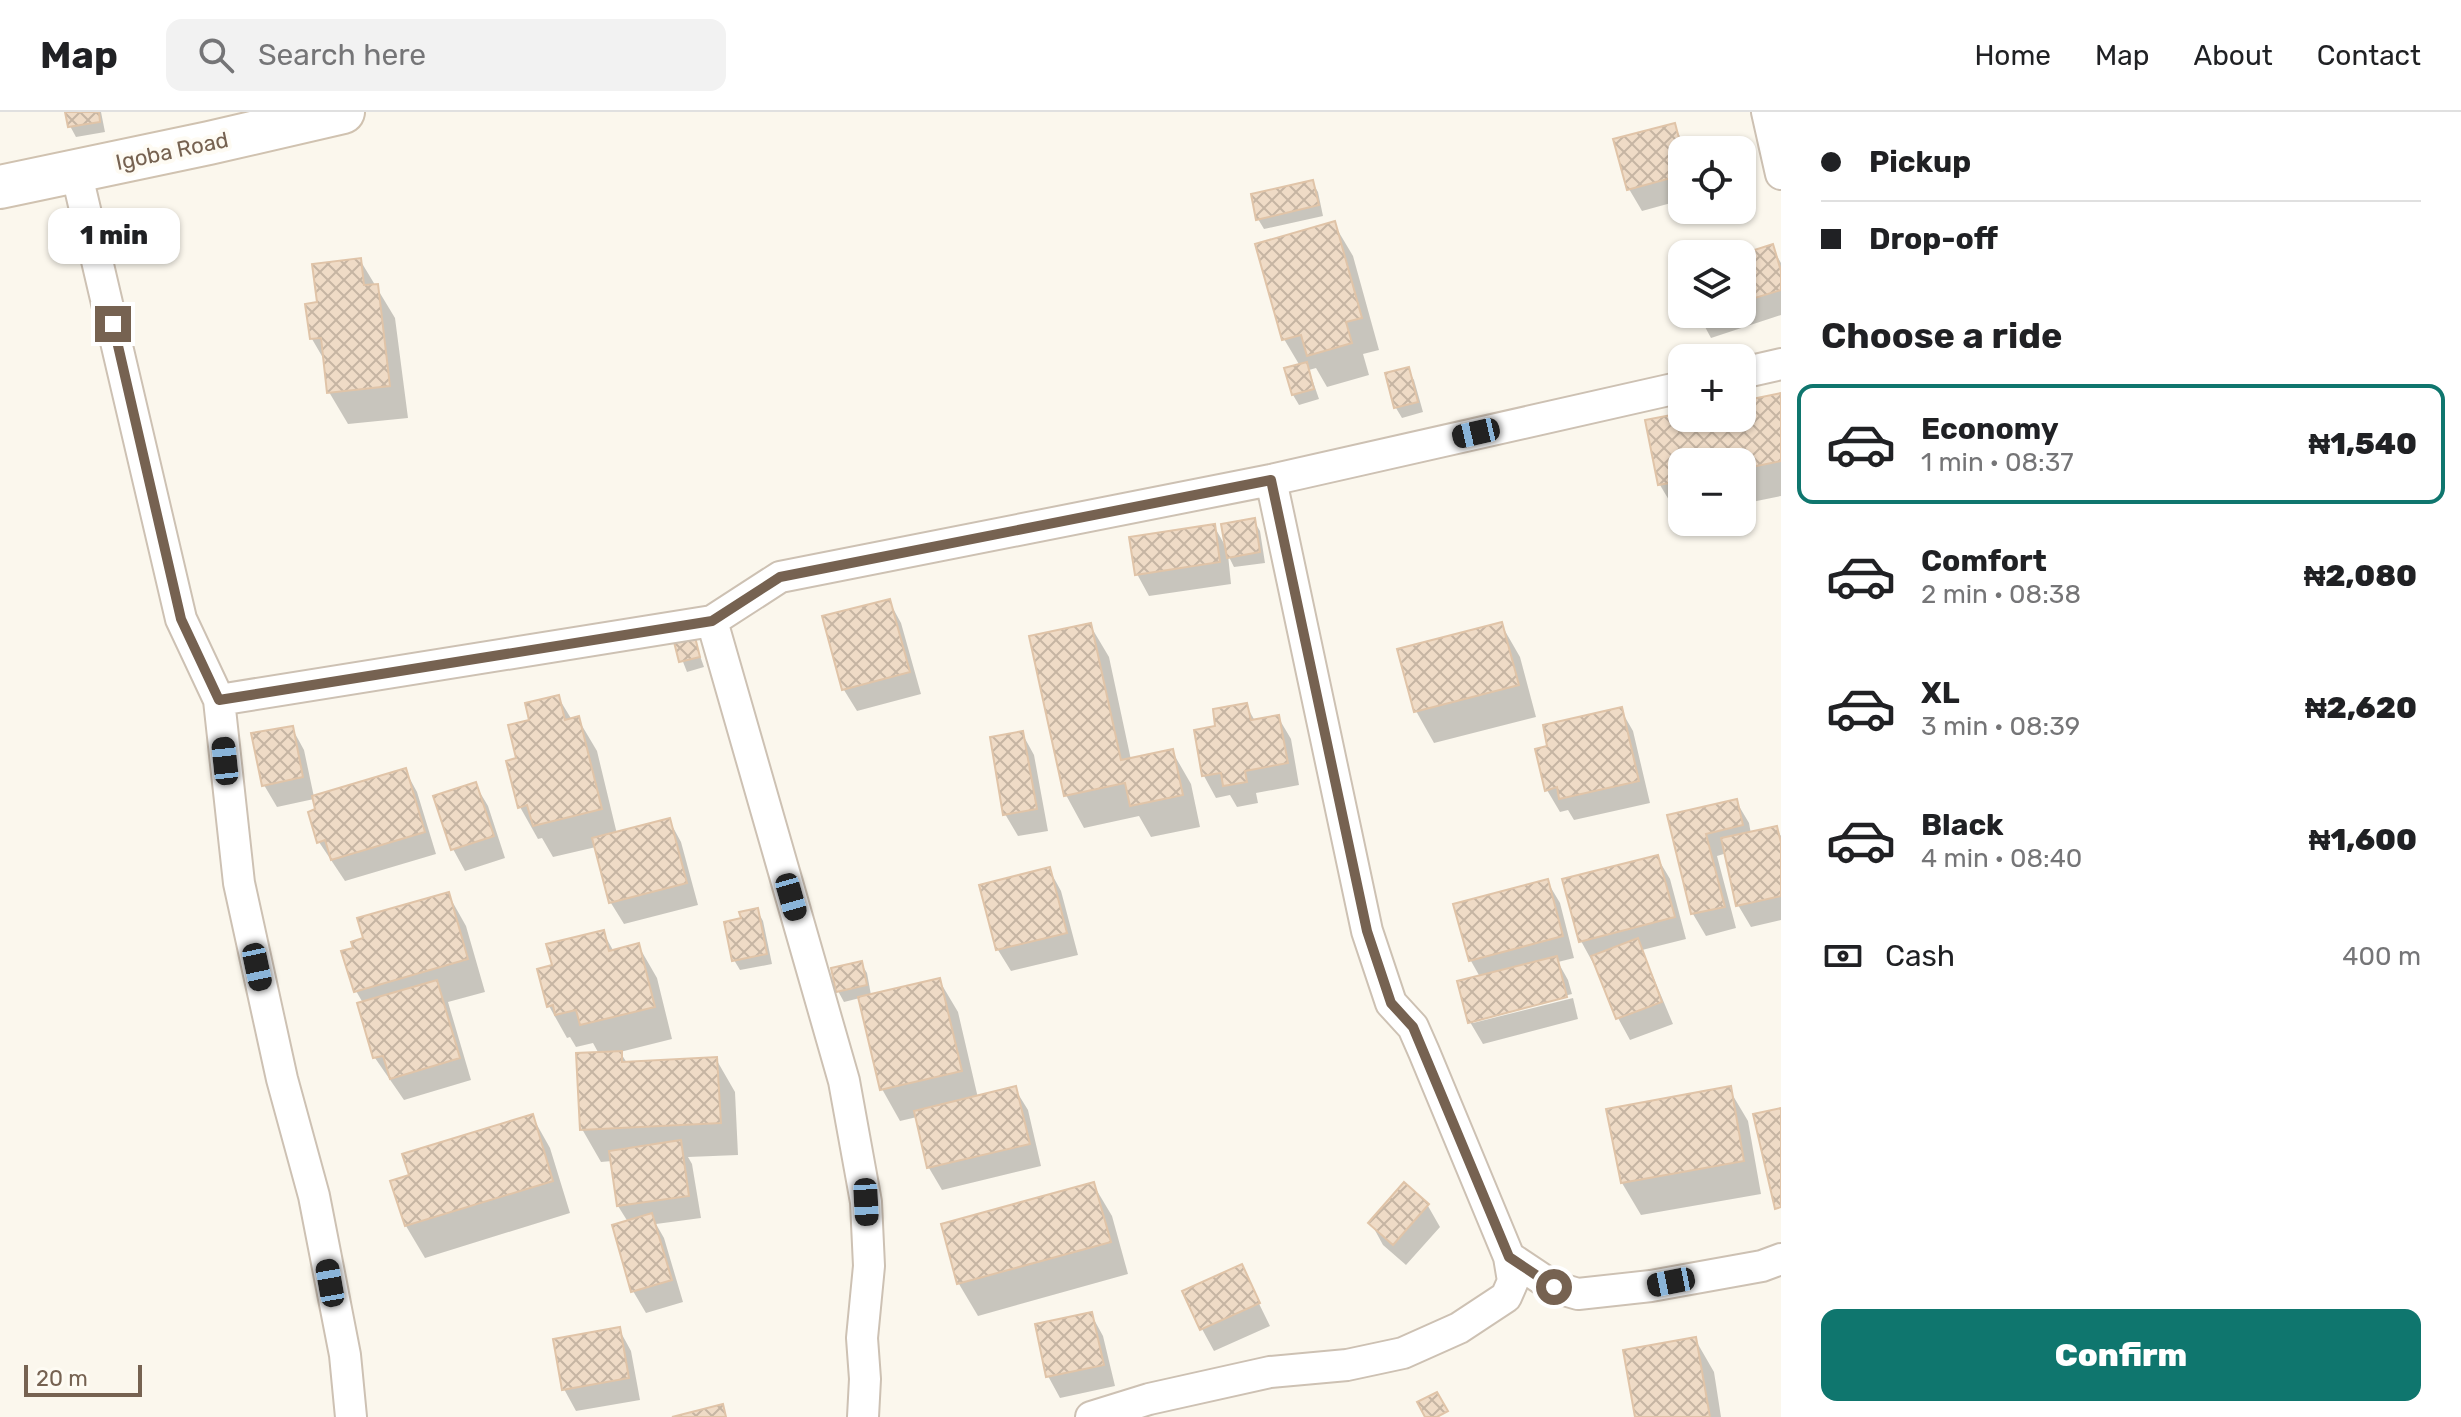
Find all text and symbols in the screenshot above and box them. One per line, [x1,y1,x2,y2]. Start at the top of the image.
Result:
search box [166,19,726,91]
text: Map [40,32,118,78]
icon: search [194,33,238,77]
text: Search here [258,37,426,73]
text: Home [1974,39,2051,72]
text: Map [2095,39,2149,72]
text: About [2193,39,2273,72]
text: Contact [2317,39,2421,72]
street label: Igoba Road [113,126,231,176]
map controls [1668,136,1756,536]
button: locate [1668,136,1756,224]
text: Pickup [1869,144,1971,180]
callout: 1 min [47,208,179,264]
text: 1 min [80,220,148,251]
text: Drop-off [1869,221,1998,257]
button: layers [1668,240,1756,328]
route end [95,306,131,342]
text: Choose a ride [1821,314,2062,357]
button: + [1668,344,1756,432]
icon: car [1825,408,1897,480]
text: Economy [1921,411,2059,447]
car [1450,416,1502,450]
text: ₦1,540 [2309,426,2417,462]
text: 1 min · 08:37 [1921,447,2074,478]
button: − [1668,448,1756,536]
icon: car [1825,540,1897,612]
text: Comfort [1921,543,2047,579]
text: ₦2,080 [2304,558,2417,594]
text: 2 min · 08:38 [1921,579,2081,610]
icon: car [1825,672,1897,744]
text: XL [1921,675,1960,711]
text: ₦2,620 [2305,690,2417,726]
text: 3 min · 08:39 [1921,711,2080,742]
car [211,736,239,786]
icon: car [1825,804,1897,876]
text: Black [1921,807,2004,843]
text: ₦1,600 [2309,822,2417,858]
text: 4 min · 08:40 [1921,843,2082,874]
car [773,871,809,923]
icon: cash [1821,934,1865,978]
text: Cash [1885,938,1955,974]
car [240,941,274,993]
text: 400 m [2342,941,2421,972]
car [853,1177,879,1227]
car [314,1257,346,1309]
car [1645,1266,1697,1298]
route start [1536,1269,1572,1305]
button: Confirm [1821,1309,2421,1401]
scale bar [24,1361,142,1397]
text: 20 m [36,1365,88,1392]

